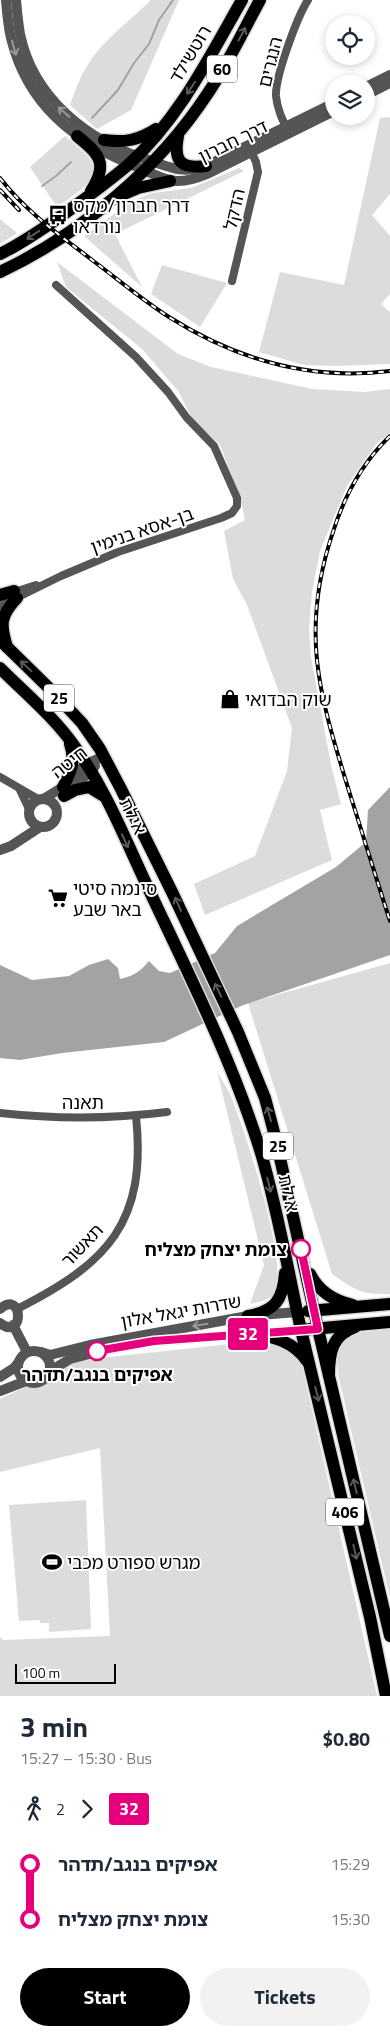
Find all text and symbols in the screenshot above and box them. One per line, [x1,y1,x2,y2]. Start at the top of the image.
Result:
map controls [325,15,375,125]
button: locate [325,15,375,65]
street label: רוטשילד [162,20,218,88]
one-way arrow [237,27,247,42]
street label: הנגרים [251,34,289,90]
one-way arrow [9,40,19,56]
road number: 60 [207,56,237,82]
button: layers [325,75,375,125]
one-way arrow [186,81,196,95]
one-way arrow [58,107,71,118]
street label: דרך חברון [194,112,273,169]
street label: הדקל [216,186,252,232]
place label: דרך חברון/מקס נורדאו [73,192,190,240]
bus stop icon: דרך חברון/מקס נורדאו [47,204,69,226]
one-way arrow [26,229,40,240]
street label: בן-אסא בנימין [87,500,197,560]
one-way arrow [20,660,32,672]
road number: 25 [44,684,74,711]
place label: שוק הבדואי [245,686,332,713]
shop icon: שוק הבדואי [219,688,241,710]
street label: חיטה [45,739,93,785]
street label: אילת [113,793,153,839]
one-way arrow [121,833,131,848]
place label: סינמה סיטי באר שבע [73,875,157,923]
supermarket icon: סינמה סיטי באר שבע [47,887,69,909]
one-way arrow [172,897,182,912]
one-way arrow [213,983,222,998]
street label: תאנה [62,1089,104,1116]
one-way arrow [264,1106,273,1122]
road number: 25 [263,1132,293,1160]
street label: אילת [272,1171,306,1215]
one-way arrow [265,1176,274,1192]
street label: תאשור [55,1217,109,1273]
place label: צומת יצחק מצליח [145,1236,287,1263]
marker: צומת יצחק מצליח [291,1239,311,1259]
street label: שדרות יגאל אלון [119,1287,243,1335]
line badge: 32 [226,1318,270,1350]
text: 32 [238,1320,258,1347]
one-way arrow [193,1321,209,1331]
marker: אפיקים בנגב/תדהר [87,1341,107,1361]
place label: אפיקים בנגב/תדהר [21,1361,173,1388]
one-way arrow [313,1386,322,1402]
one-way arrow [350,1478,359,1494]
road number: 406 [326,1498,364,1525]
one-way arrow [351,1544,360,1560]
place label: מגרש ספורט מכבי [67,1549,200,1576]
sports icon: מגרש ספורט מכבי [41,1551,63,1573]
scale bar [15,1661,116,1684]
text: 100 m [22,1662,60,1683]
text: 3 min [20,1705,88,1748]
text: $0.80 [323,1724,370,1753]
text: 15:27 – 15:30 · Bus [20,1746,152,1770]
icon: walk [20,1795,48,1823]
icon: forward [73,1795,101,1823]
text: 32 [119,1795,139,1822]
text: 2 [56,1797,65,1821]
text: אפיקים בנגב/תדהר [58,1849,218,1878]
text: 15:29 [331,1852,370,1876]
text: צומת יצחק מצליח [58,1904,208,1933]
text: 15:30 [331,1907,370,1931]
button: Start [20,1968,190,2026]
button: Tickets [200,1968,370,2026]

